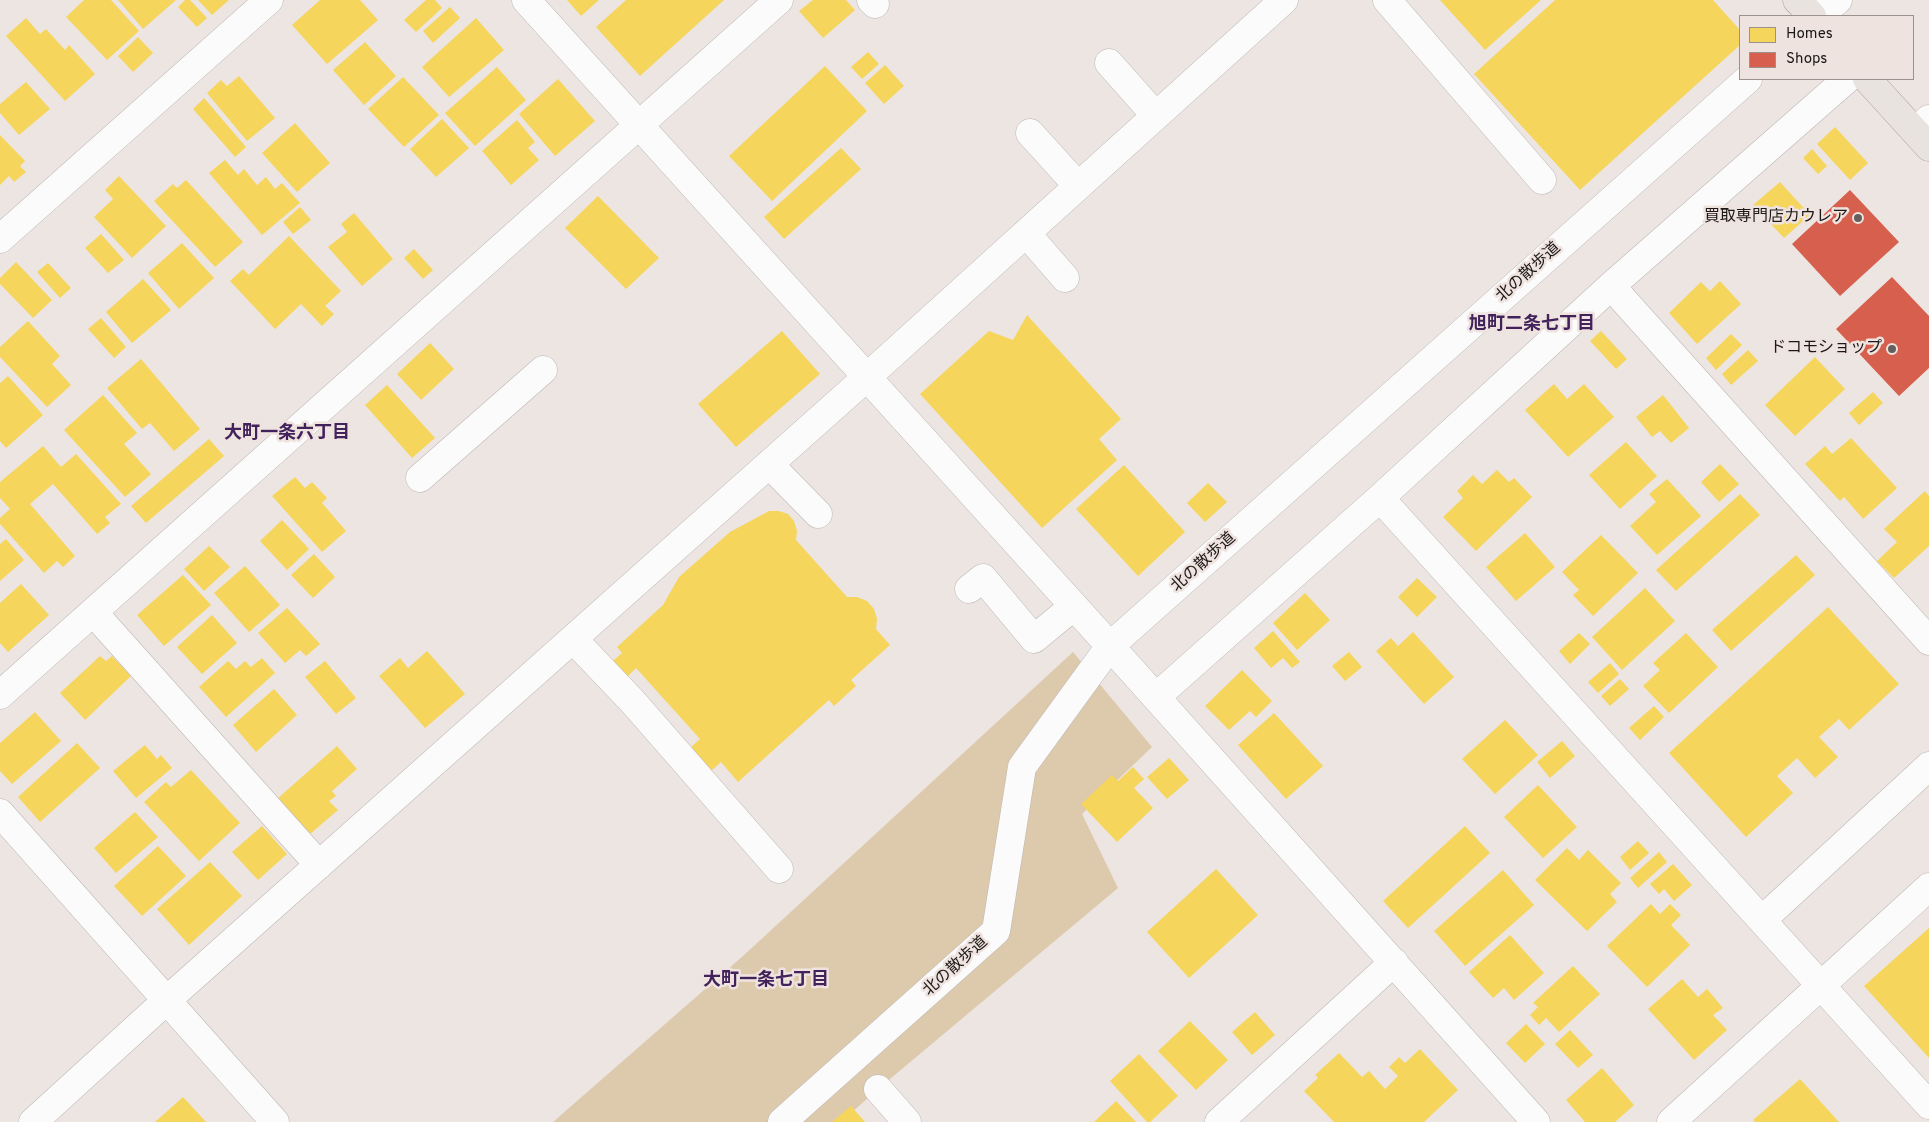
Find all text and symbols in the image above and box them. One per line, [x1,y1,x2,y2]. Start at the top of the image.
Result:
legend [1739,15,1914,80]
text: Homes [1786,25,1833,44]
text: Shops [1786,50,1827,69]
place label: 買取専門店カウレア [1704,208,1848,228]
marker: 買取専門店カウレア [1852,212,1864,224]
street label: 北の散歩道 [1493,239,1565,307]
district label: 旭町二条七丁目 [1469,314,1595,336]
place label: ドコモショップ [1770,339,1882,359]
marker: ドコモショップ [1886,343,1898,355]
district label: 大町一条六丁目 [224,423,350,445]
street label: 北の散歩道 [1168,529,1240,597]
street label: 北の散歩道 [920,933,992,1001]
district label: 大町一条七丁目 [703,970,829,992]

